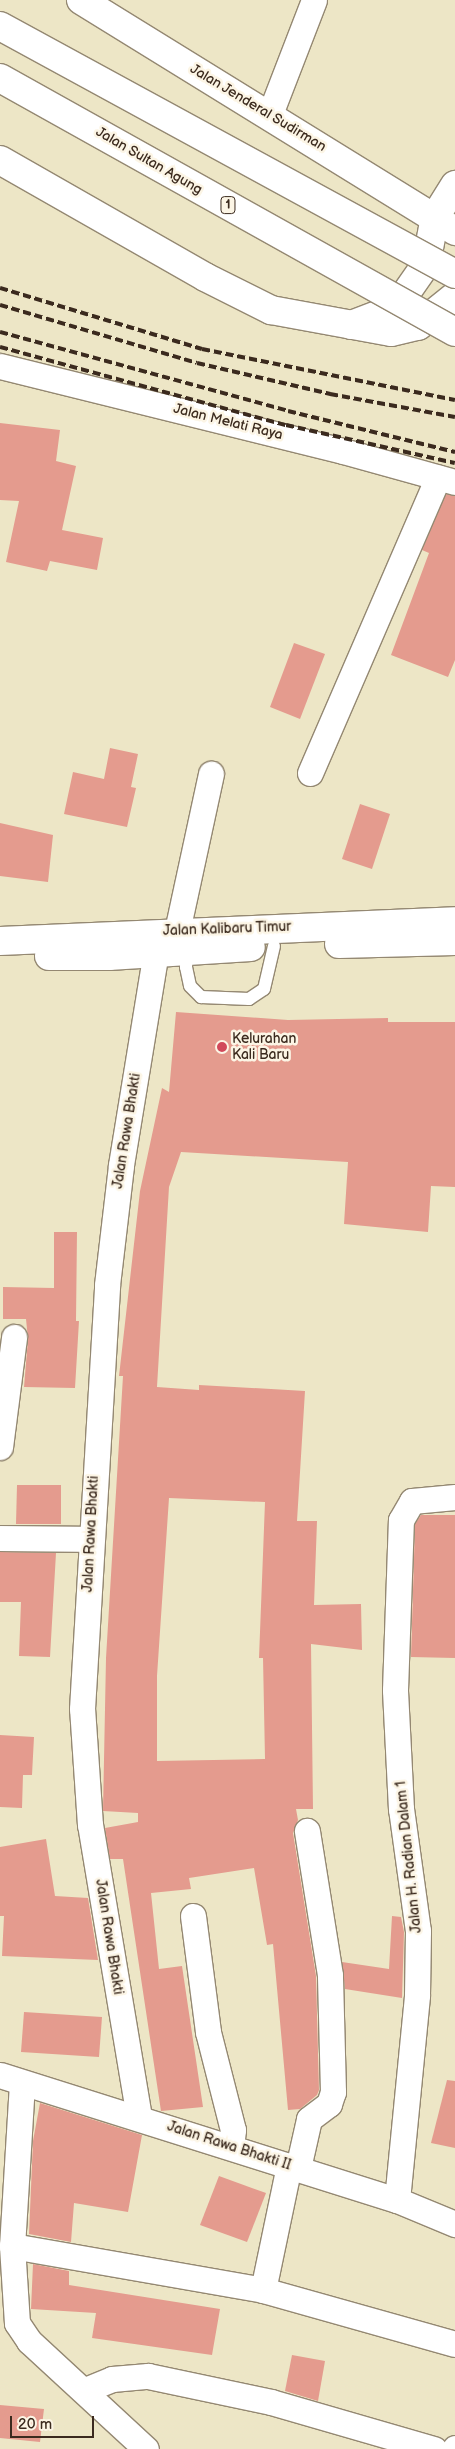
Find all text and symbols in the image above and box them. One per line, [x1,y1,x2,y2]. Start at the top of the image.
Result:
street label: Jalan Jenderal Sudirman [186,60,330,156]
street label: Jalan Sultan Agung [93,124,205,198]
road number: 1 [219,196,237,214]
street label: Jalan Melati Raya [172,400,284,444]
street label: Jalan Kalibaru Timur [162,918,292,940]
place label: Kelurahan Kali Baru [232,1031,296,1064]
marker: Kelurahan Kali Baru [216,1041,228,1053]
street label: Jalan Rawa Bhakti [110,1072,144,1190]
street label: Jalan Rawa Bhakti [80,1475,102,1593]
street label: Jalan H. Radian Dalam 1 [393,1780,425,1934]
street label: Jalan Rawa Bhakti [92,1878,126,1996]
street label: Jalan Rawa Bhakti II [165,2118,293,2174]
scale bar [12,2406,96,2438]
text: 20 m [18,2415,52,2434]

